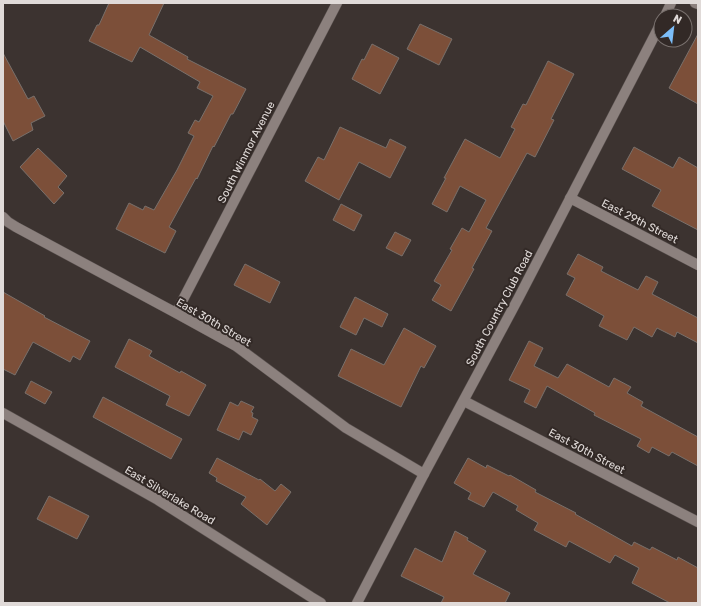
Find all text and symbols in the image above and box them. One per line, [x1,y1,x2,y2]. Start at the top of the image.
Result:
north arrow [653,8,693,48]
text: N [671,12,684,27]
street label: South Winmor Avenue [215,99,278,205]
street label: East 29th Street [599,197,681,247]
street label: South Country Club Road [463,248,536,368]
street label: East 30th Street [174,296,254,350]
street label: East 30th Street [546,426,628,477]
street label: East Silverlake Road [122,463,217,527]

